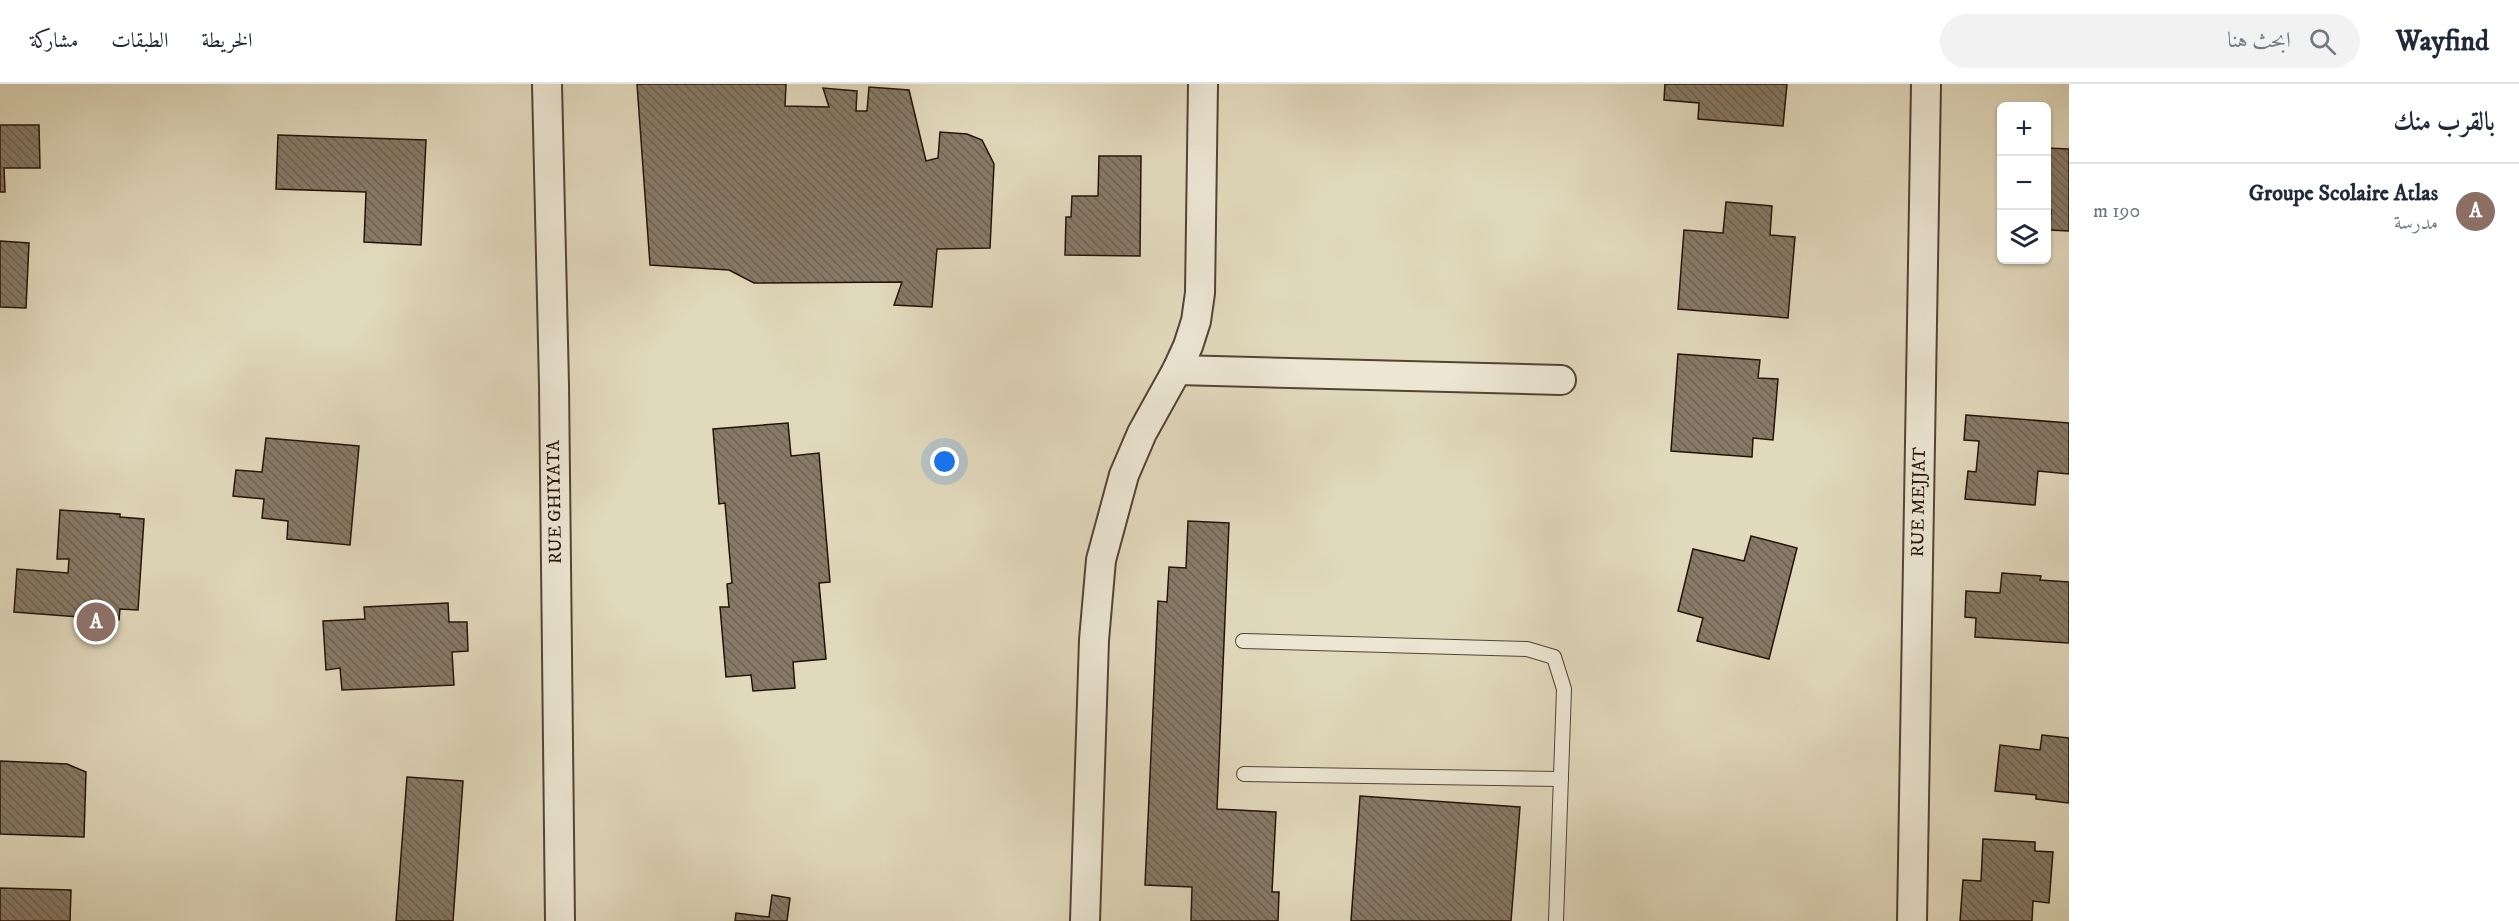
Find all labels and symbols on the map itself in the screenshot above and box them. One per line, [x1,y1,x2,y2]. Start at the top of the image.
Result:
street label: RUE GHIYATA [543,439,567,564]
street label: RUE MEJJAT [1907,446,1931,557]
your location [930,447,959,476]
pin: A [76,600,116,644]

